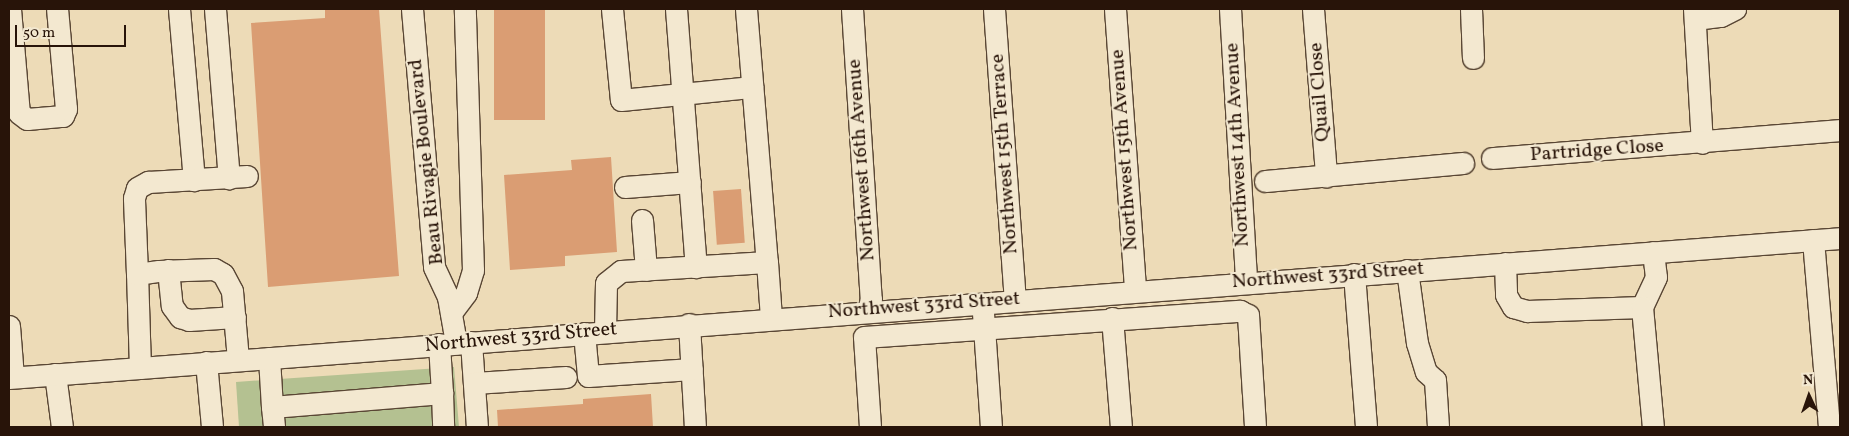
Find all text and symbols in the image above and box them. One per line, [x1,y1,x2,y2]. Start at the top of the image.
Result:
scale bar [18,15,129,47]
text: 50 m [23,23,55,44]
street label: Quail Close [1305,41,1335,143]
street label: Northwest 14th Avenue [1221,42,1255,248]
street label: Northwest 15th Avenue [1106,48,1144,252]
street label: Northwest 15th Terrace [986,53,1024,255]
street label: Beau Rivagie Boulevard [404,58,450,266]
street label: Northwest 16th Avenue [843,58,881,262]
street label: Partridge Close [1529,134,1665,168]
street label: Northwest 33rd Street [1231,257,1425,295]
street label: Northwest 33rd Street [827,287,1021,325]
street label: Northwest 33rd Street [424,318,618,358]
north arrow [1784,371,1834,421]
text: N [1803,371,1814,390]

